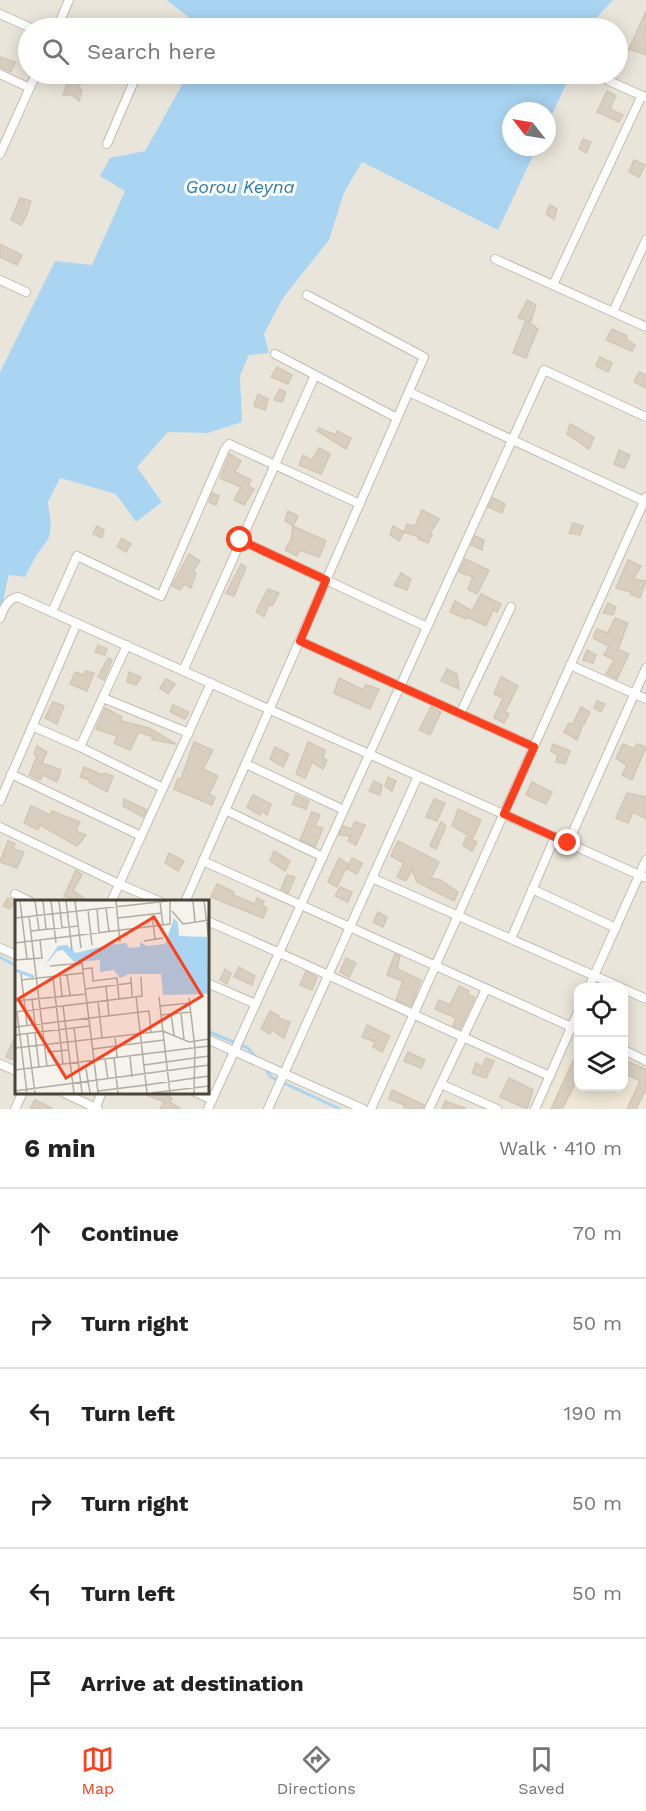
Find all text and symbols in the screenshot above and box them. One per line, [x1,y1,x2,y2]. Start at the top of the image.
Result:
search box [18,18,628,84]
icon: search [39,35,72,68]
text: Search here [87,39,216,64]
north arrow [502,102,556,156]
water label: Gorou Keyna [185,176,295,197]
route start [226,526,252,552]
route end [554,829,580,855]
inset map [15,900,208,1094]
map controls [574,983,628,1091]
button: locate [574,983,628,1037]
button: layers [574,1037,628,1091]
text: 6 min [24,1133,96,1163]
text: Walk · 410 m [499,1136,622,1160]
icon: ahead [24,1217,57,1250]
text: Continue [81,1221,179,1246]
text: 70 m [573,1221,622,1245]
icon: right [24,1307,57,1340]
text: Turn right [81,1311,188,1336]
text: 50 m [572,1311,622,1335]
icon: left [24,1397,57,1430]
text: Turn left [81,1401,175,1426]
text: 190 m [564,1401,622,1425]
icon: right [24,1487,57,1520]
text: Turn right [81,1491,188,1516]
text: 50 m [572,1491,622,1515]
icon: left [24,1577,57,1610]
text: Turn left [81,1581,175,1606]
text: 50 m [572,1581,622,1605]
icon: arrive [24,1667,57,1700]
text: Arrive at destination [81,1671,304,1696]
tab: Map [81,1743,114,1798]
tab: Directions [277,1743,356,1798]
tab: Saved [518,1743,565,1798]

